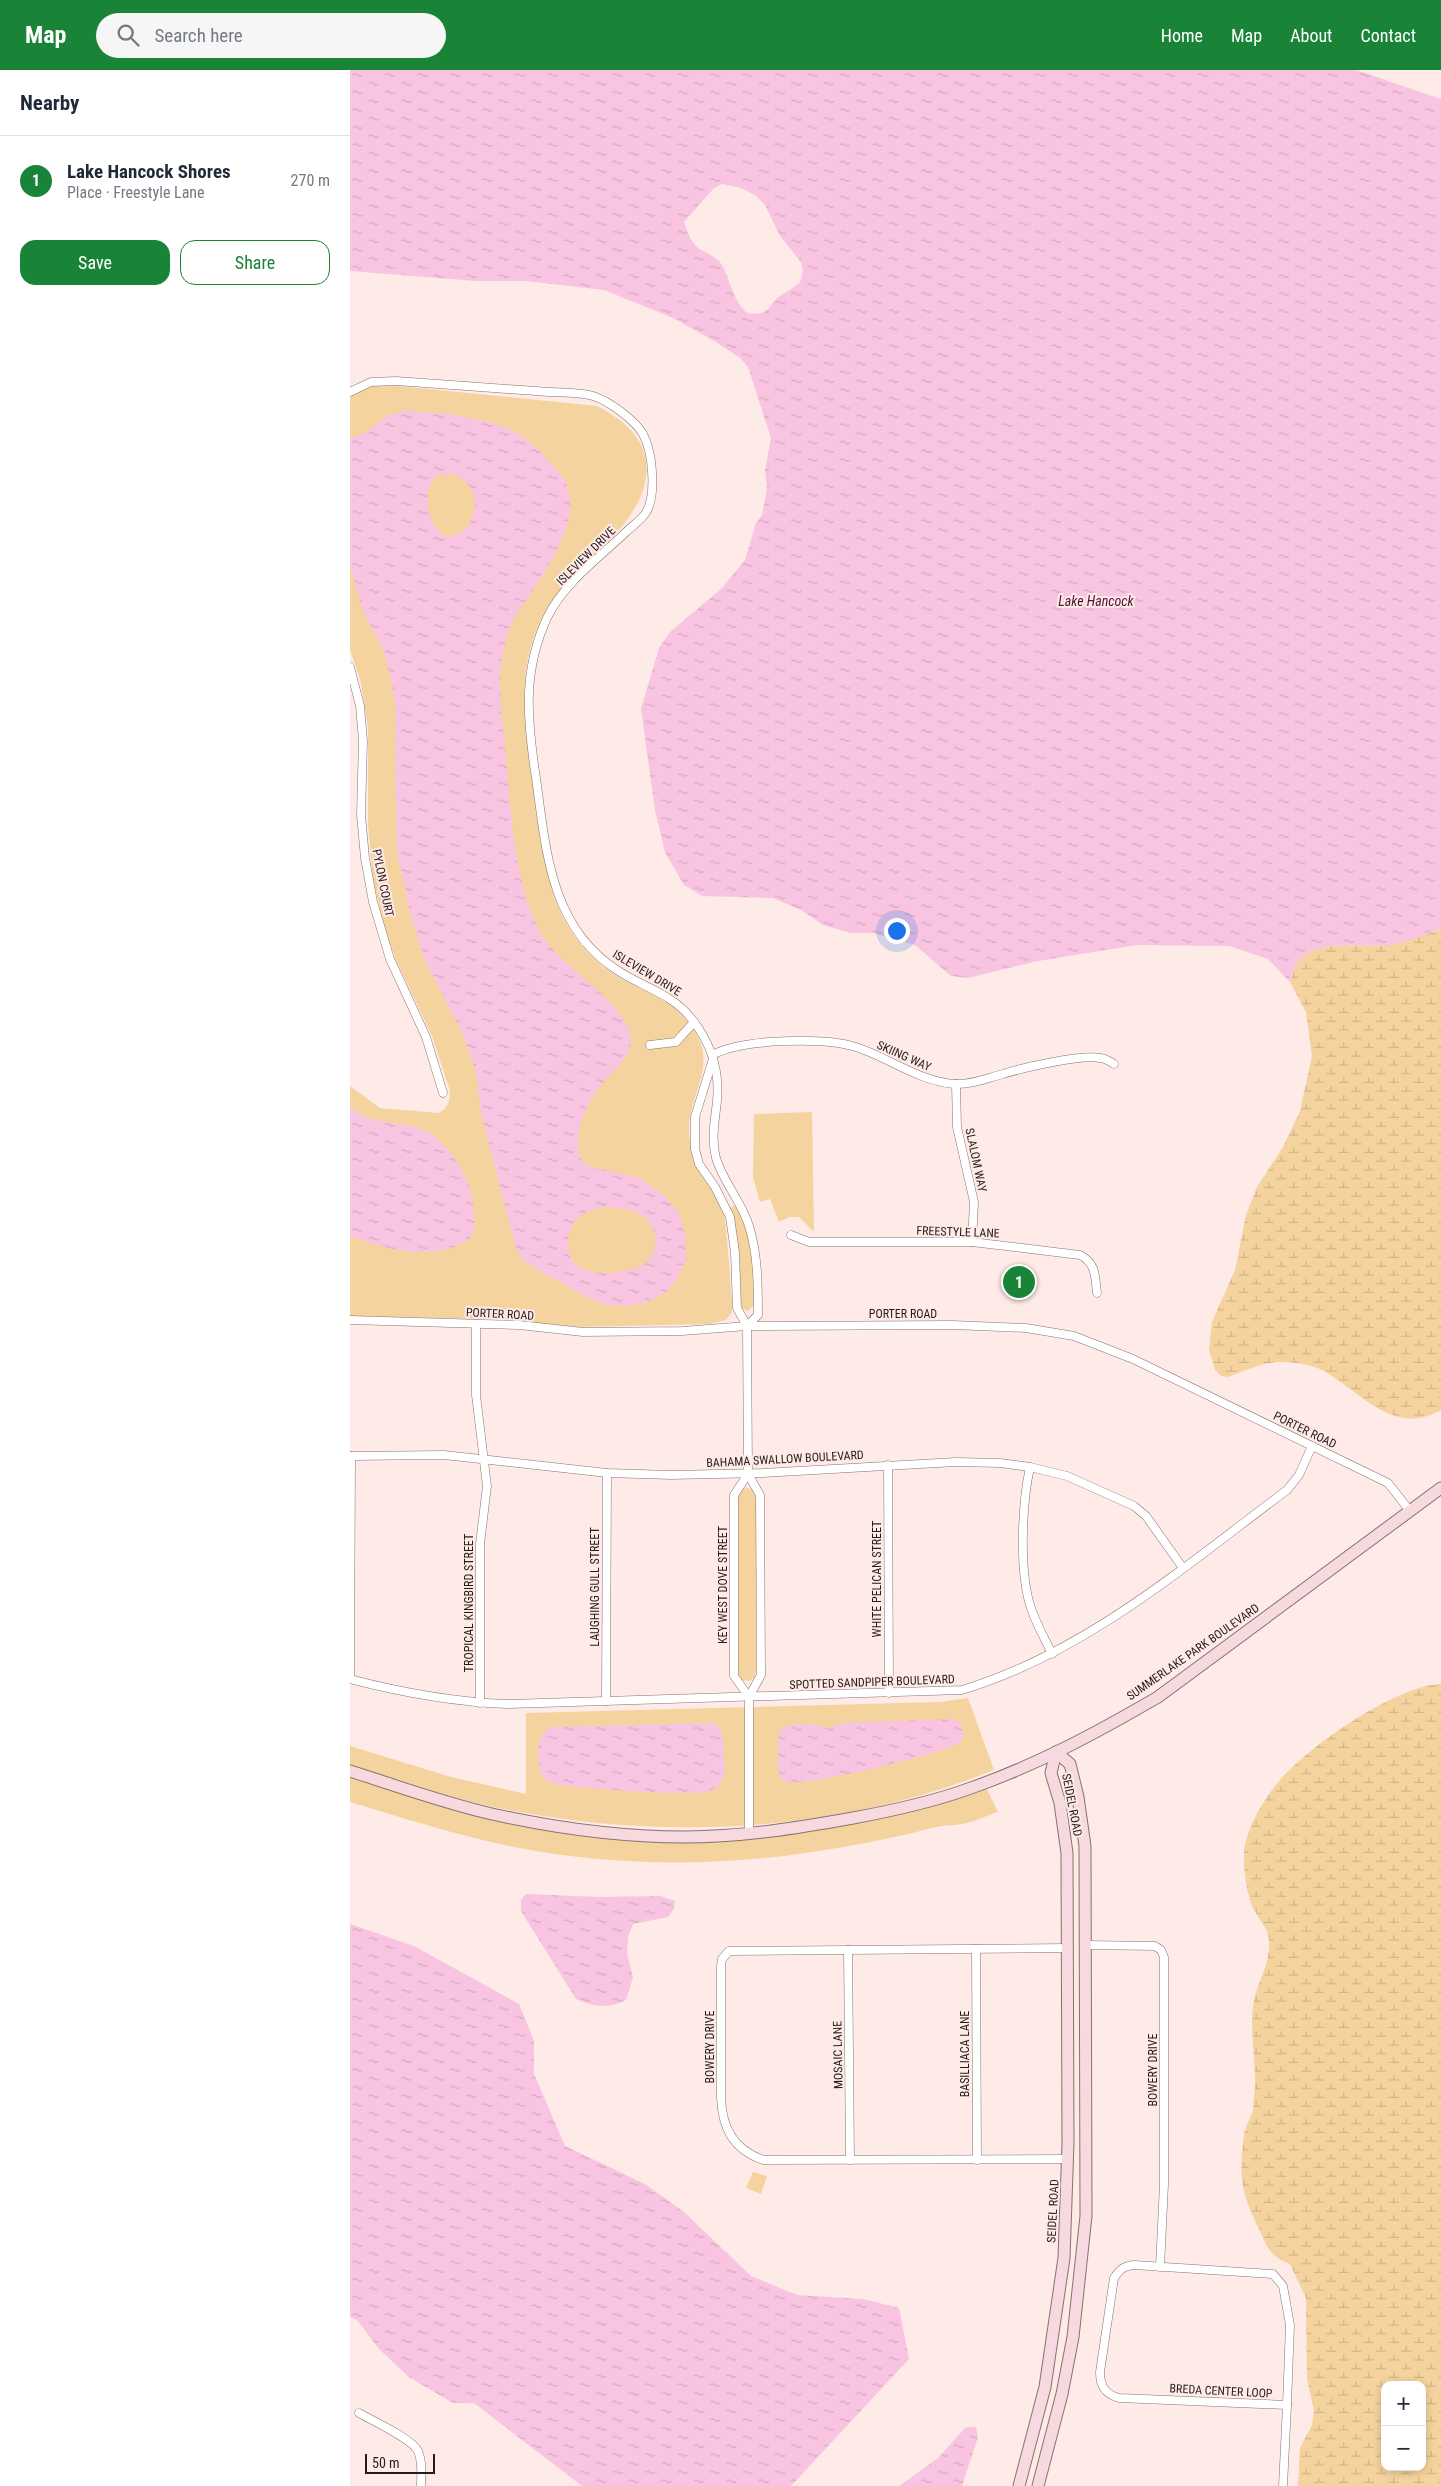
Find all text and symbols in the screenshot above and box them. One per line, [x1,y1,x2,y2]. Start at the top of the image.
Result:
search box [96,13,446,58]
text: Map [25,21,66,49]
icon: search [114,21,142,49]
text: Search here [154,24,243,47]
text: Home [1161,25,1203,46]
text: Map [1231,25,1262,46]
text: About [1290,25,1332,46]
text: Contact [1360,25,1416,46]
text: Nearby [20,91,79,115]
text: Lake Hancock Shores [67,160,231,183]
text: 1 [32,171,40,190]
text: 270 m [291,171,330,190]
text: Place · Freestyle Lane [67,183,205,202]
button: Save [20,240,170,285]
button: Share [180,240,330,285]
street label: ISLEVIEW DRIVE [554,524,618,588]
water label: Lake Hancock [1058,593,1135,609]
street label: PYLON COURT [370,848,396,918]
your location [884,918,910,944]
street label: ISLEVIEW DRIVE [610,947,684,999]
street label: SKIING WAY [875,1038,934,1074]
street label: SLALOM WAY [962,1127,990,1194]
street label: FREESTYLE LANE [916,1224,1000,1240]
pin: 1 [1003,1263,1035,1301]
street label: PORTER ROAD [466,1305,535,1323]
street label: PORTER ROAD [869,1307,937,1321]
street label: PORTER ROAD [1271,1409,1339,1451]
street label: BAHAMA SWALLOW BOULEVARD [706,1448,864,1470]
street label: WHITE PELICAN STREET [870,1521,884,1637]
street label: KEY WEST DOVE STREET [716,1526,730,1644]
street label: LAUGHING GULL STREET [588,1527,602,1647]
street label: TROPICAL KINGBIRD STREET [462,1534,476,1672]
street label: SUMMERLAKE PARK BOULEVARD [1124,1601,1262,1703]
street label: SPOTTED SANDPIPER BOULEVARD [789,1672,955,1692]
street label: SEIDEL ROAD [1059,1772,1085,1838]
street label: BOWERY DRIVE [703,2011,717,2083]
street label: BASILLIACA LANE [958,2011,972,2097]
street label: MOSAIC LANE [830,2021,846,2089]
street label: BOWERY DRIVE [1146,2034,1160,2106]
street label: SEIDEL ROAD [1044,2179,1062,2243]
street label: BREDA CENTER LOOP [1169,2381,1273,2401]
map controls [1381,2381,1426,2471]
button: + [1381,2381,1426,2426]
button: − [1381,2426,1426,2471]
scale bar [365,2451,435,2474]
text: 50 m [372,2455,400,2471]

